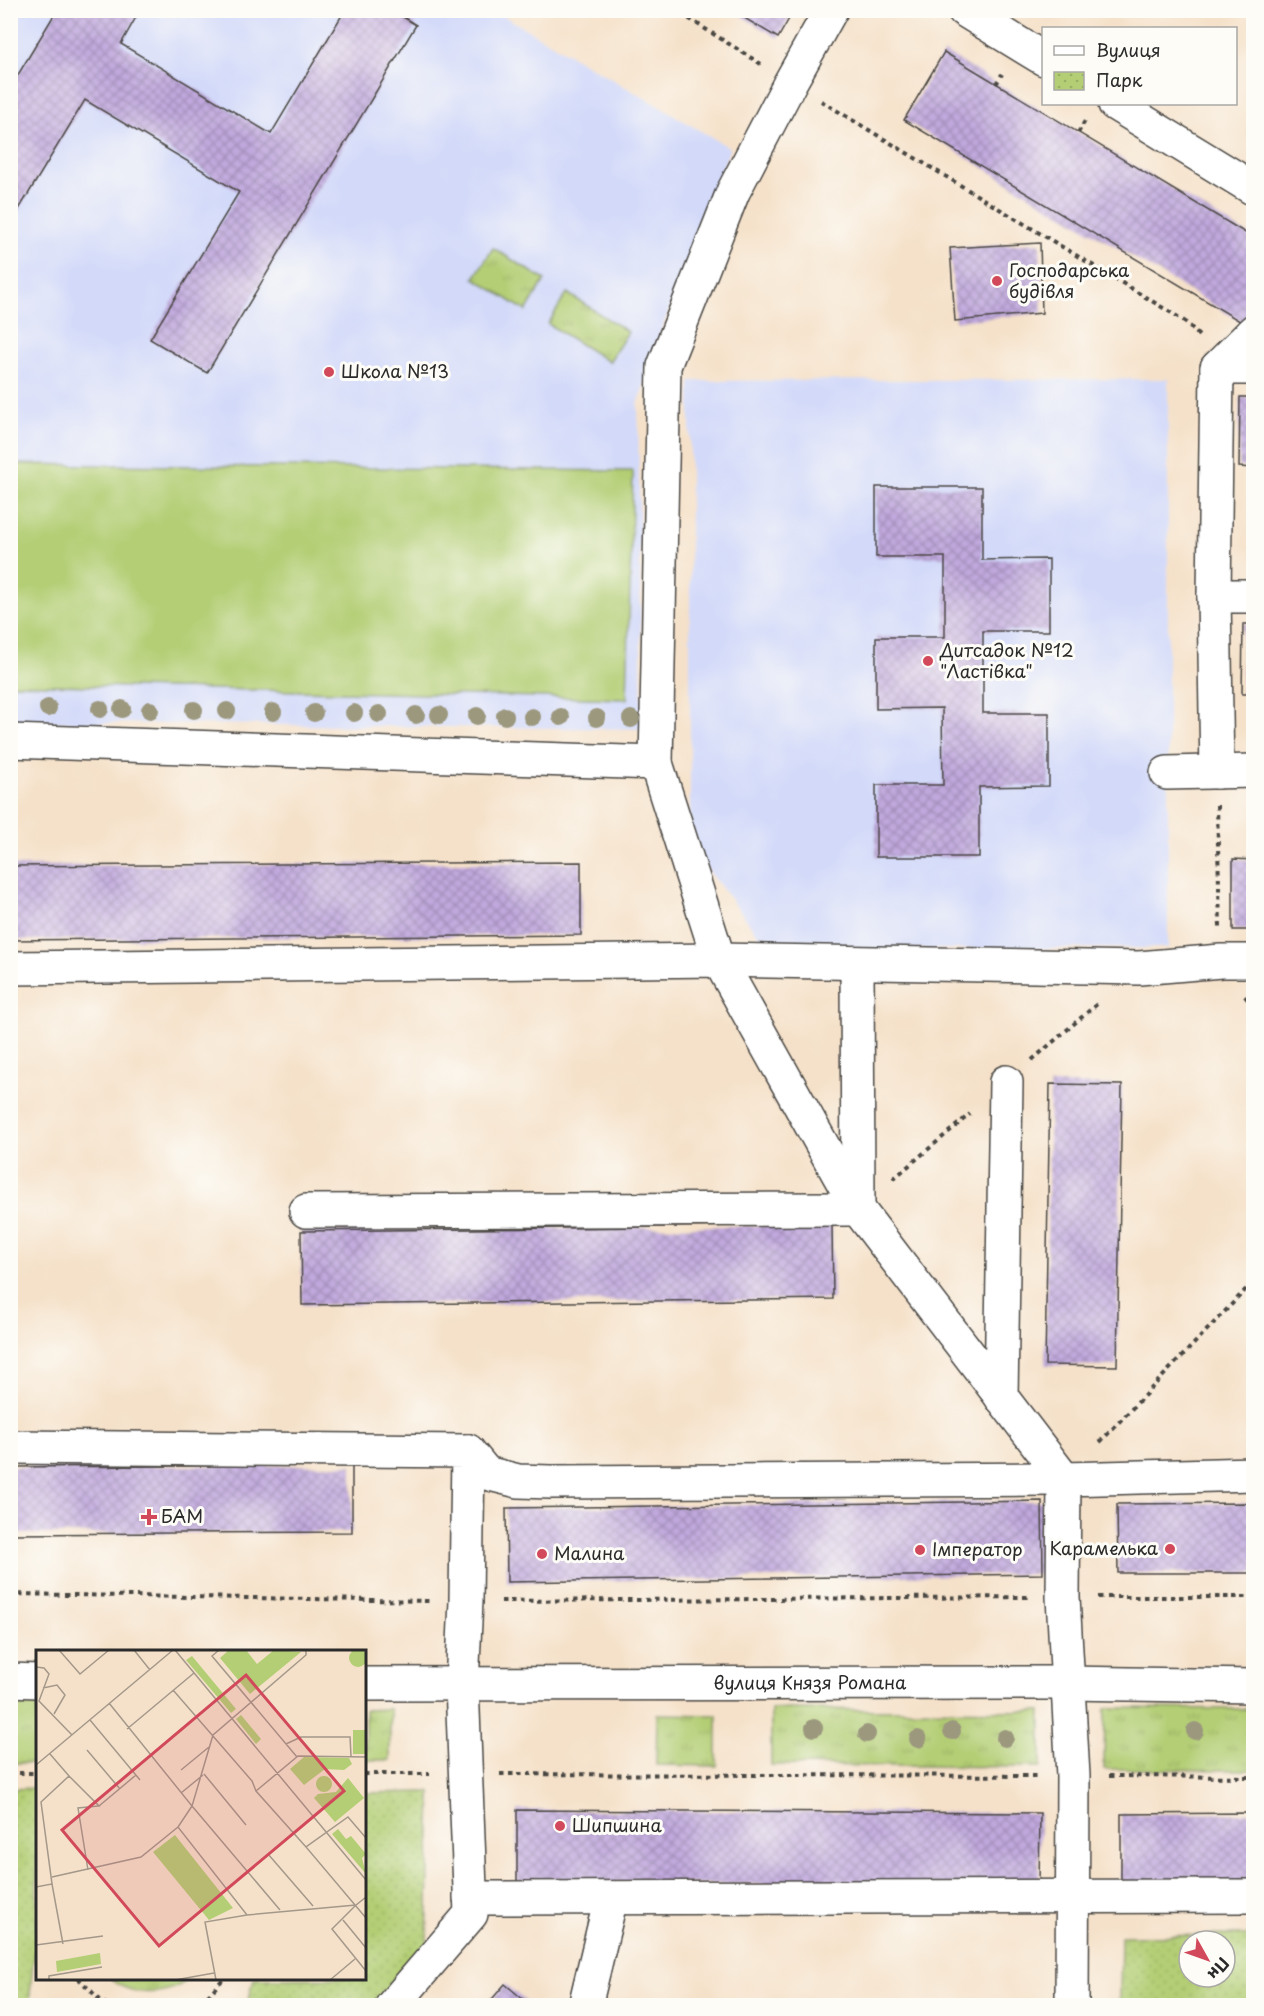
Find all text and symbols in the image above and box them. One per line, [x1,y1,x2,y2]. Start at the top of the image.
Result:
legend [1042,27,1237,105]
text: Вулиця [1096,36,1161,63]
text: Парк [1096,66,1143,93]
place label: Господарська будівля [1009,256,1130,304]
marker: Господарська будівля [990,274,1004,288]
place label: Школа №13 [341,357,449,384]
marker: Школа №13 [322,365,336,379]
place label: Дитсадок №12 "Ластівка" [939,636,1074,684]
marker: Дитсадок №12 "Ластівка" [921,654,935,668]
place label: БАМ [161,1502,203,1529]
marker: БАМ [142,1510,156,1524]
place label: Карамелька [1049,1534,1159,1561]
place label: Імператор [932,1535,1023,1562]
place label: Малина [554,1539,625,1566]
marker: Карамелька [1163,1542,1177,1556]
marker: Імператор [913,1543,927,1557]
marker: Малина [535,1547,549,1561]
inset map [36,1650,366,1980]
street label: вулиця Князя Романа [714,1668,907,1696]
place label: Шипшина [572,1811,662,1838]
marker: Шипшина [553,1819,567,1833]
north arrow [1177,1929,1237,1989]
text: Пн [1203,1953,1236,1986]

